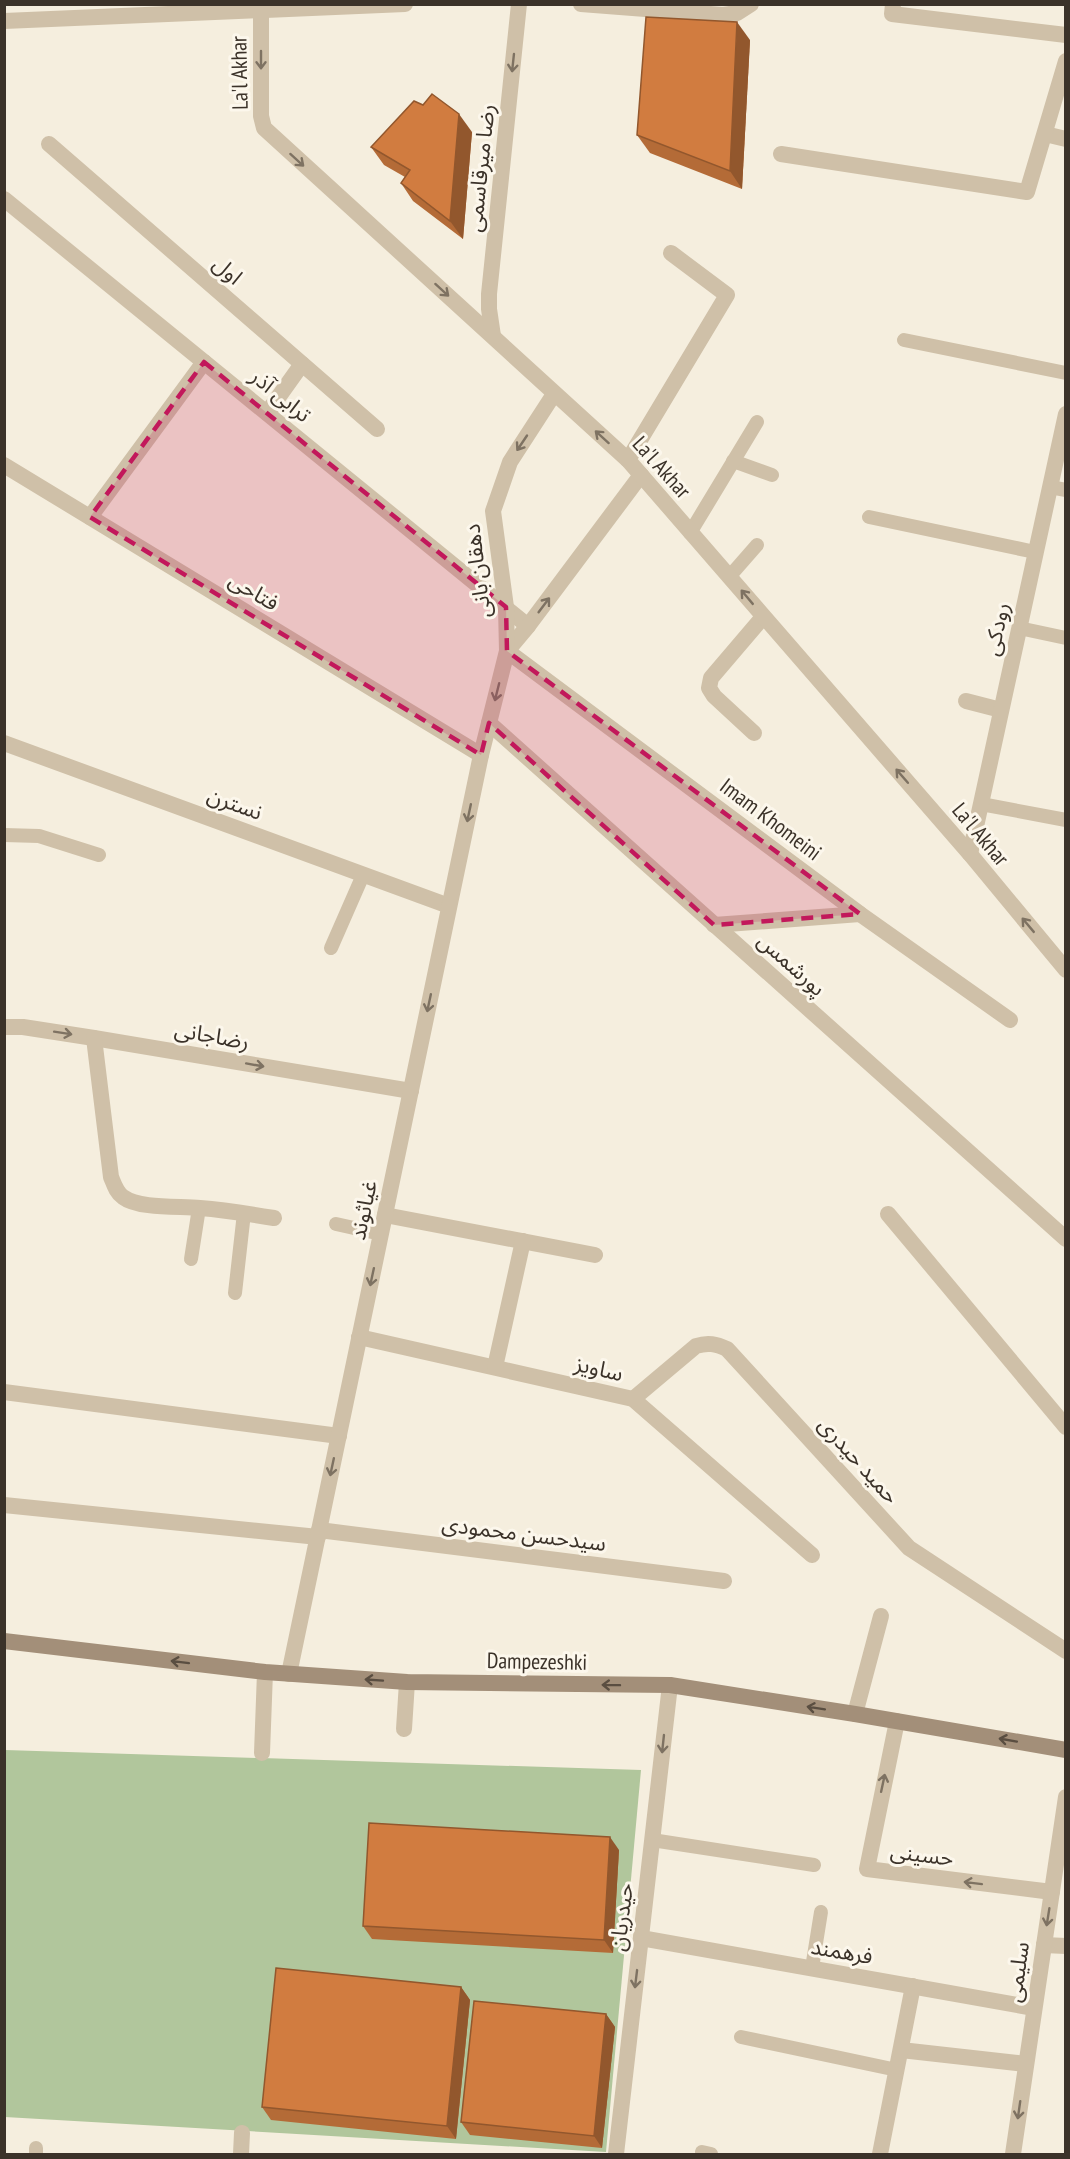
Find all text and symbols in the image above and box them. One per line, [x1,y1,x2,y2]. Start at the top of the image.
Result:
street label: La'l Akhar [224,36,254,110]
one-way arrow [255,50,267,70]
one-way arrow [507,52,518,72]
street label: رضا میرقاسمی [459,103,501,233]
one-way arrow [289,153,304,167]
street label: اول [207,249,249,291]
one-way arrow [434,283,449,297]
street label: ترابی آذر [244,361,317,428]
one-way arrow [595,430,610,444]
street label: La'l Akhar [627,430,697,504]
one-way arrow [516,434,528,451]
street label: دهقان بانی [457,522,497,620]
street label: فتاحی [224,565,284,617]
one-way arrow [740,589,753,605]
one-way arrow [537,597,550,613]
street label: رودکی [977,600,1015,658]
one-way arrow [490,682,502,701]
one-way arrow [895,769,909,784]
street label: Imam Khomeini [715,772,827,866]
street label: نسترن [204,780,266,826]
street label: La'l Akhar [946,797,1016,871]
one-way arrow [463,802,474,822]
one-way arrow [1022,917,1035,933]
street label: پورشمس [751,926,832,1003]
one-way arrow [423,993,434,1013]
street label: رضاجانی [173,1015,251,1055]
one-way arrow [52,1028,72,1039]
one-way arrow [245,1060,264,1071]
street label: غیاثوند [343,1178,383,1242]
one-way arrow [366,1266,377,1286]
street label: ساویز [571,1349,626,1387]
street label: حمید حیدری [812,1411,906,1509]
one-way arrow [326,1458,338,1477]
street label: سیدحسن محمودی [440,1509,608,1557]
street label: Dampezeshki [487,1646,587,1676]
one-way arrow [171,1656,190,1667]
one-way arrow [365,1674,385,1685]
one-way arrow [602,1679,622,1691]
one-way arrow [806,1702,826,1713]
one-way arrow [657,1733,668,1753]
one-way arrow [998,1734,1018,1745]
one-way arrow [878,1774,890,1793]
street label: حسینی [889,1836,955,1872]
one-way arrow [963,1877,983,1888]
street label: حیدریان [603,1881,639,1953]
one-way arrow [1042,1907,1053,1927]
street label: فرهمند [809,1932,875,1970]
street label: سلیمی [999,1940,1035,2004]
one-way arrow [630,1969,641,1989]
one-way arrow [1014,2100,1025,2120]

